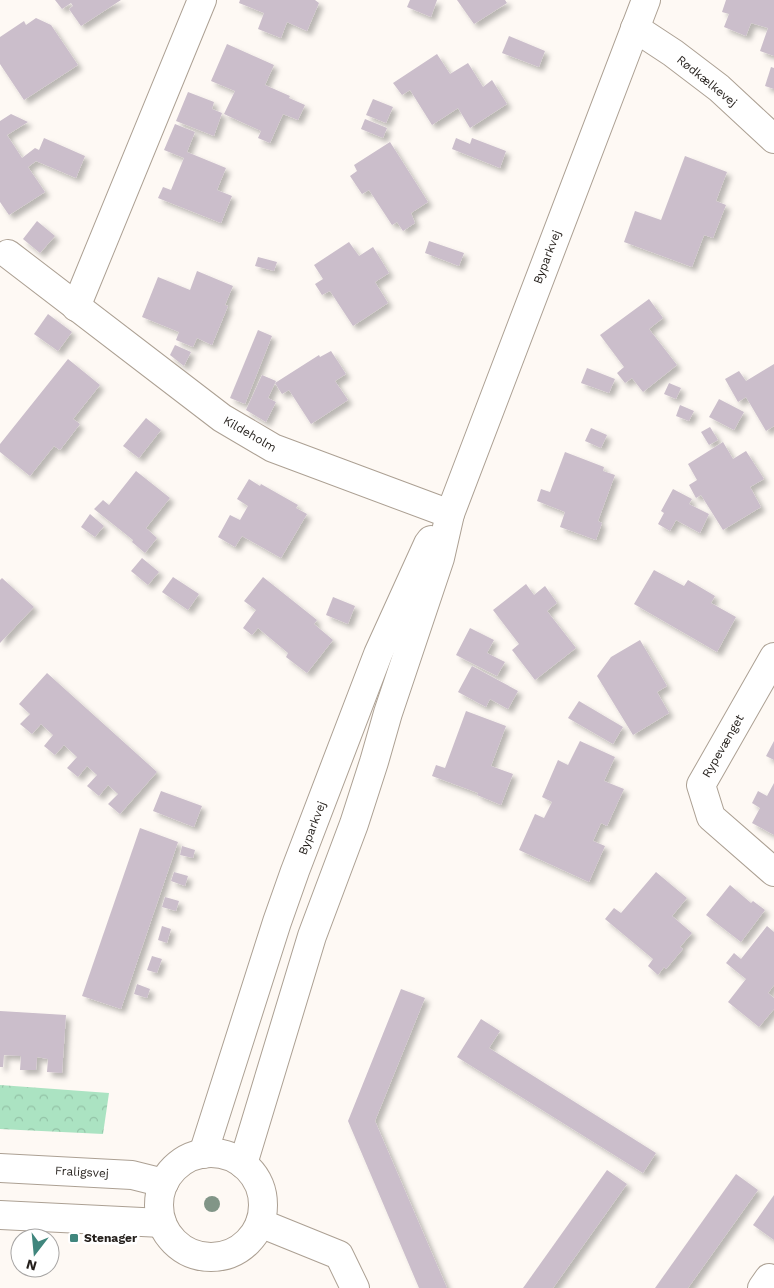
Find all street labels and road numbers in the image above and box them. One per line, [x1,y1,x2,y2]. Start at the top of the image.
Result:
street label: Rødkælkevej [674,52,740,110]
street label: Byparkvej [530,228,564,286]
street label: Kildeholm [221,413,279,455]
street label: Rypevænget [699,712,747,780]
street label: Byparkvej [295,799,329,857]
street label: Fraligsvej [55,1164,109,1180]

